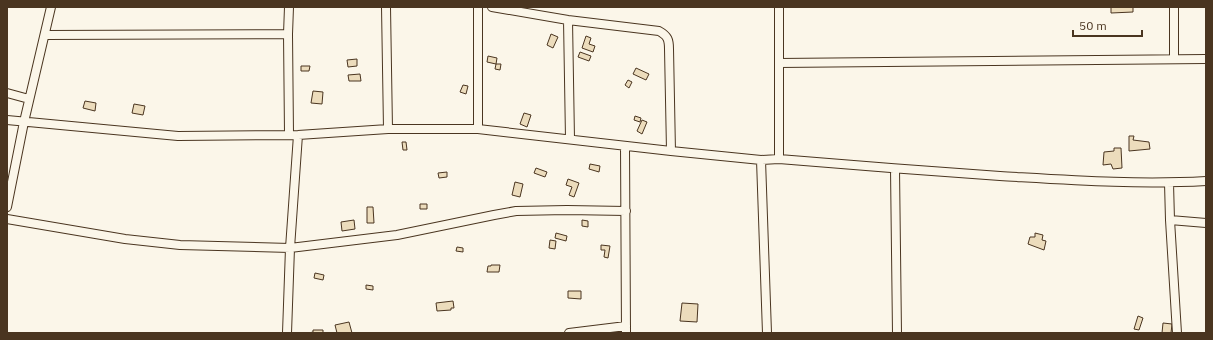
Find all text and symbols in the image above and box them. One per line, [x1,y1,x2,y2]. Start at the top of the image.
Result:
scale bar [1073,12,1142,38]
text: 50 m [1079,18,1107,33]

